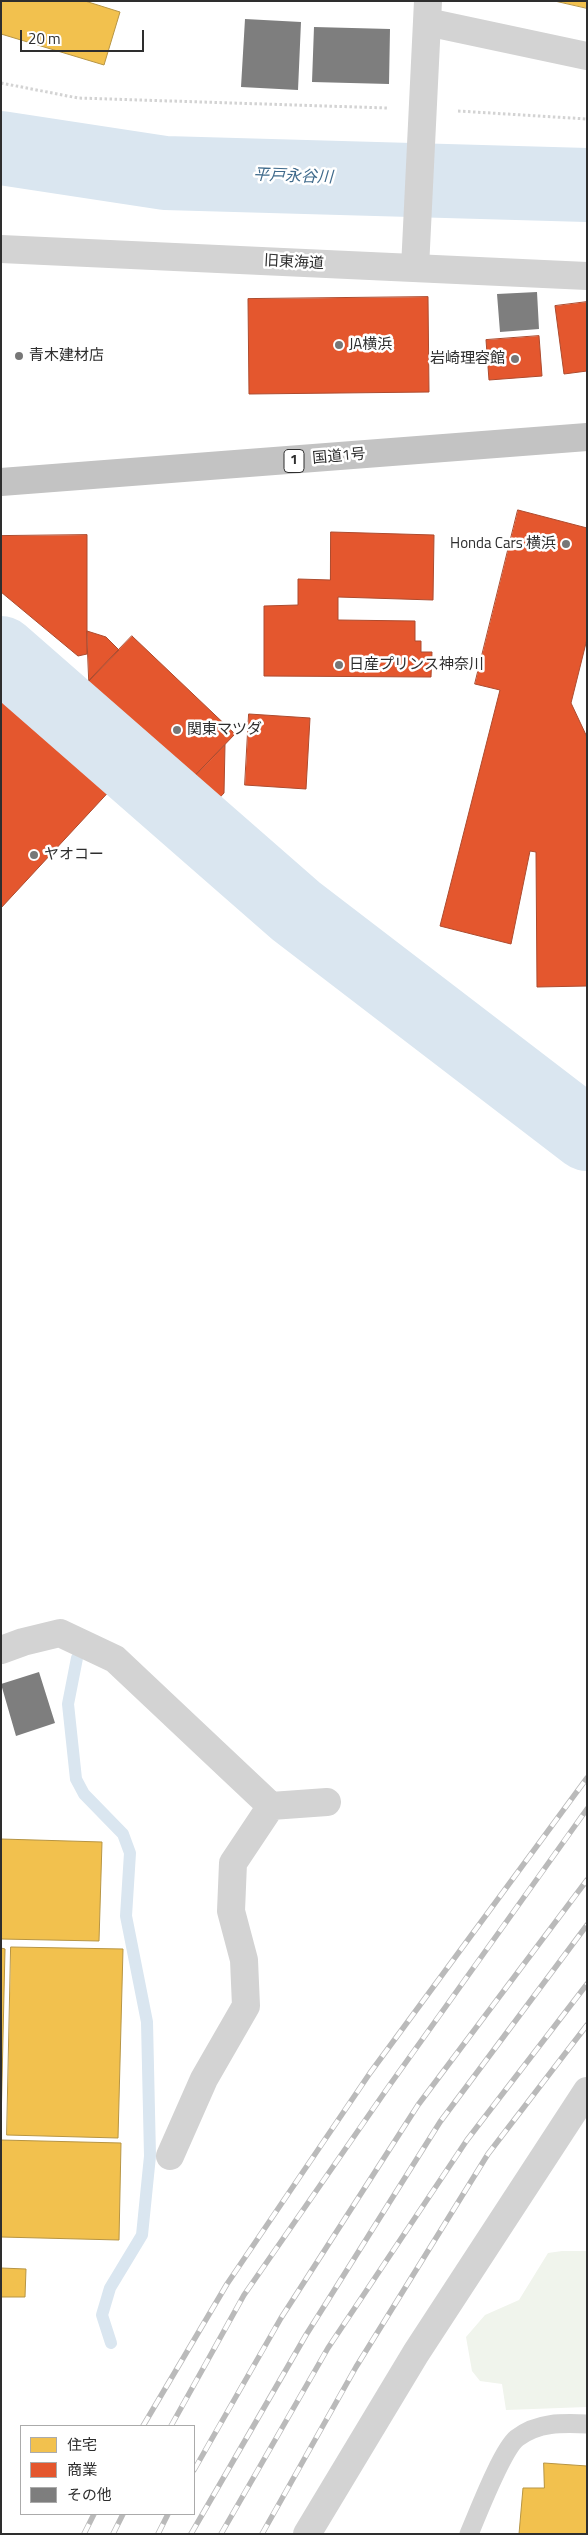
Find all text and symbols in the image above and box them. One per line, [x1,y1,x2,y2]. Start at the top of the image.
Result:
scale bar [22,20,146,52]
text: 20 m [28,27,61,50]
water label: 平戸永谷川 [253,166,333,188]
street label: 旧東海道 [264,252,324,274]
place label: JA横浜 [349,336,392,354]
marker: JA横浜 [333,339,345,351]
place label: 青木建材店 [29,347,104,365]
marker: 青木建材店 [13,350,25,362]
place label: 岩崎理容館 [430,350,505,368]
marker: 岩崎理容館 [509,353,521,365]
street label: 国道1号 [312,446,366,468]
road number: 1 [284,450,304,472]
place label: Honda Cars 横浜 [450,535,556,553]
marker: Honda Cars 横浜 [560,538,572,550]
place label: 日産プリンス神奈川 [349,656,484,674]
marker: 日産プリンス神奈川 [333,659,345,671]
place label: 関東マツダ [187,721,262,739]
marker: 関東マツダ [171,724,183,736]
place label: ヤオコー [44,846,104,864]
marker: ヤオコー [28,849,40,861]
legend [20,2425,195,2515]
text: 住宅 [67,2433,97,2456]
text: 商業 [67,2458,97,2481]
text: その他 [67,2483,112,2506]

